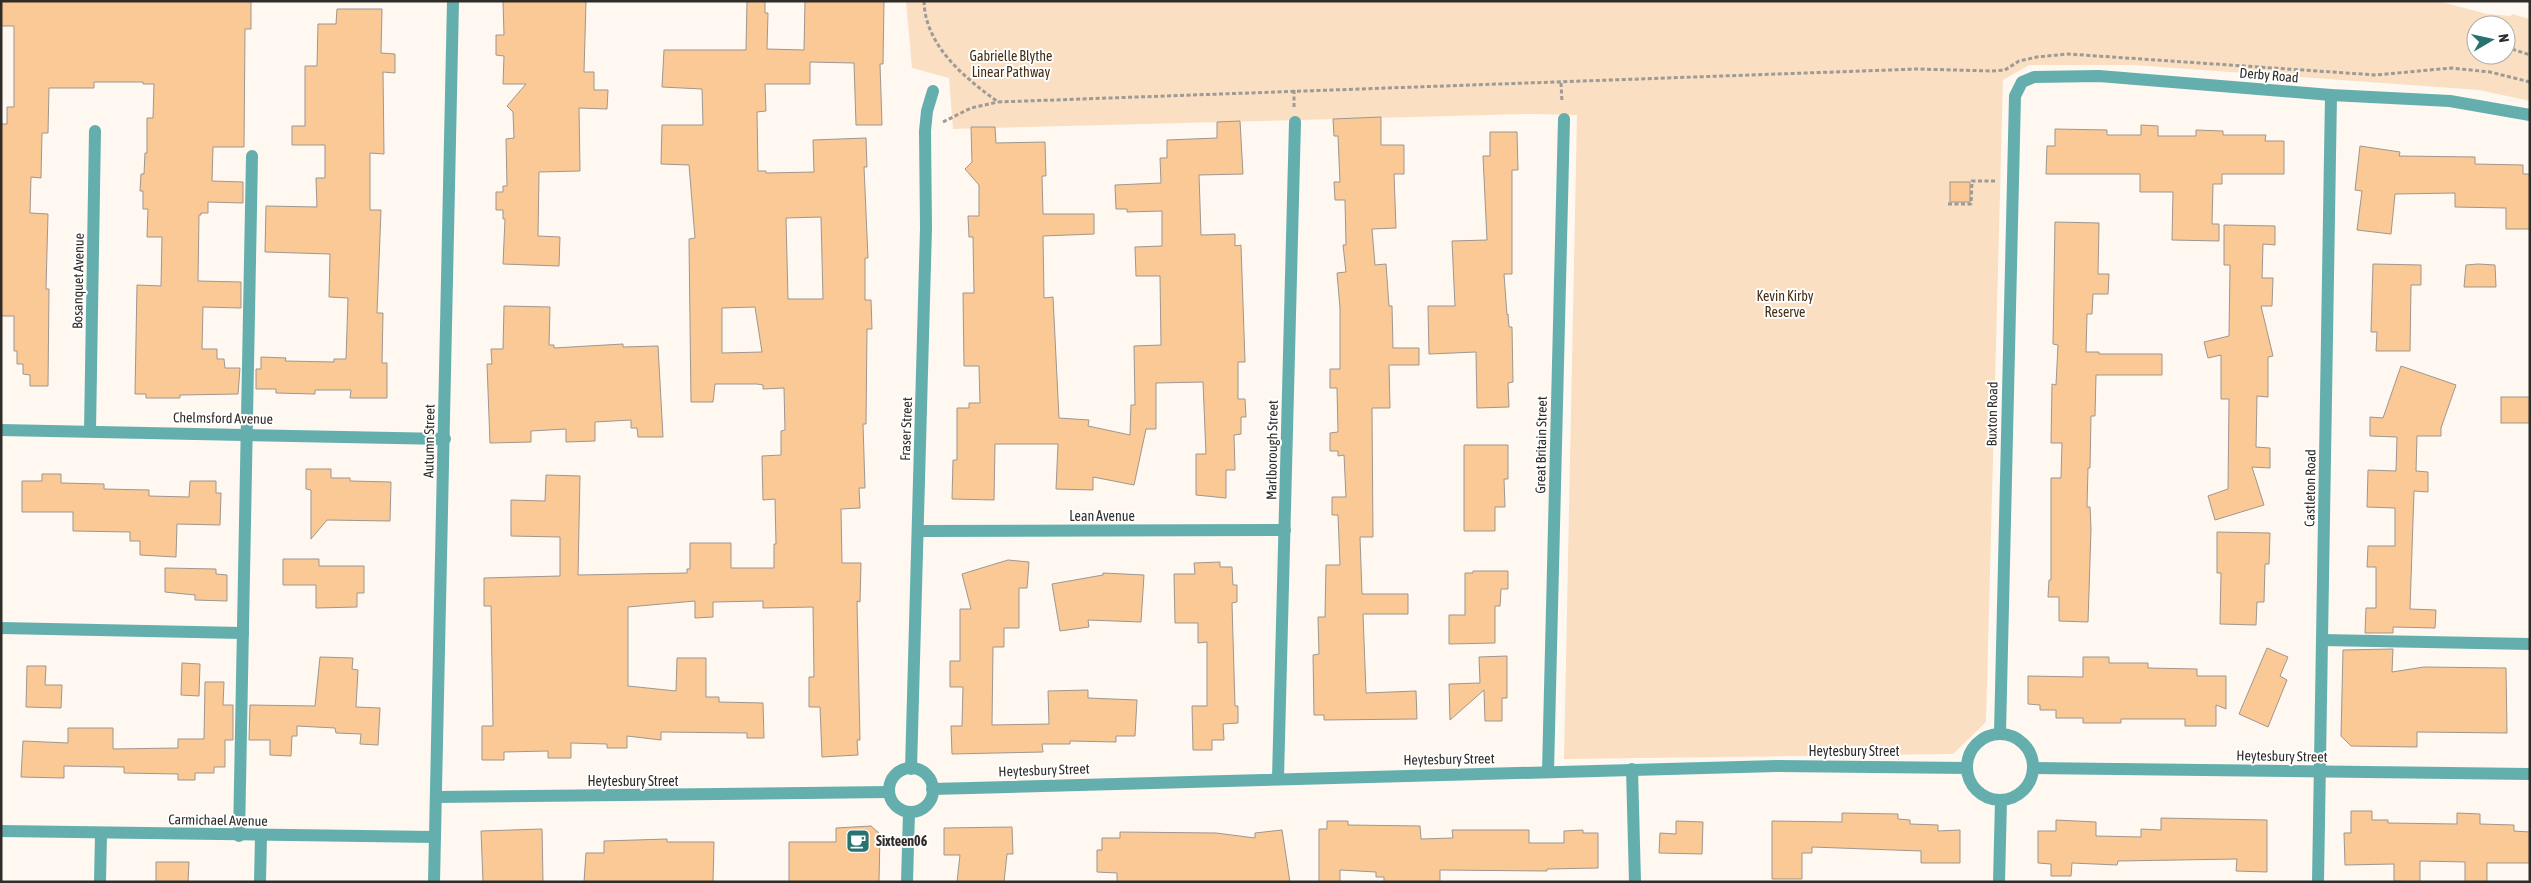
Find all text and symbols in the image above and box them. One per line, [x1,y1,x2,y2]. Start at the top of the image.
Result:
north arrow [2466,15,2516,65]
text: N [2495,33,2512,43]
park label: Gabrielle Blythe Linear Pathway [970,48,1052,80]
street label: Derby Road [2239,64,2299,86]
street label: Bosanquet Avenue [69,233,87,329]
park label: Kevin Kirby Reserve [1757,288,1814,320]
street label: Buxton Road [1983,381,2001,447]
street label: Great Britain Street [1532,396,1550,494]
street label: Fraser Street [897,397,915,461]
street label: Marlborough Street [1263,400,1281,500]
street label: Autumn Street [420,404,438,478]
street label: Chelmsford Avenue [173,409,273,427]
street label: Castleton Road [2301,449,2319,527]
street label: Lean Avenue [1069,508,1135,524]
street label: Heytesbury Street [1808,743,1900,759]
street label: Heytesbury Street [2236,747,2328,765]
street label: Heytesbury Street [1403,750,1495,768]
street label: Heytesbury Street [998,760,1090,780]
street label: Heytesbury Street [587,773,679,789]
street label: Carmichael Avenue [168,811,268,829]
cafe icon: Sixteen06 [845,828,871,854]
place label: Sixteen06 [876,833,928,849]

